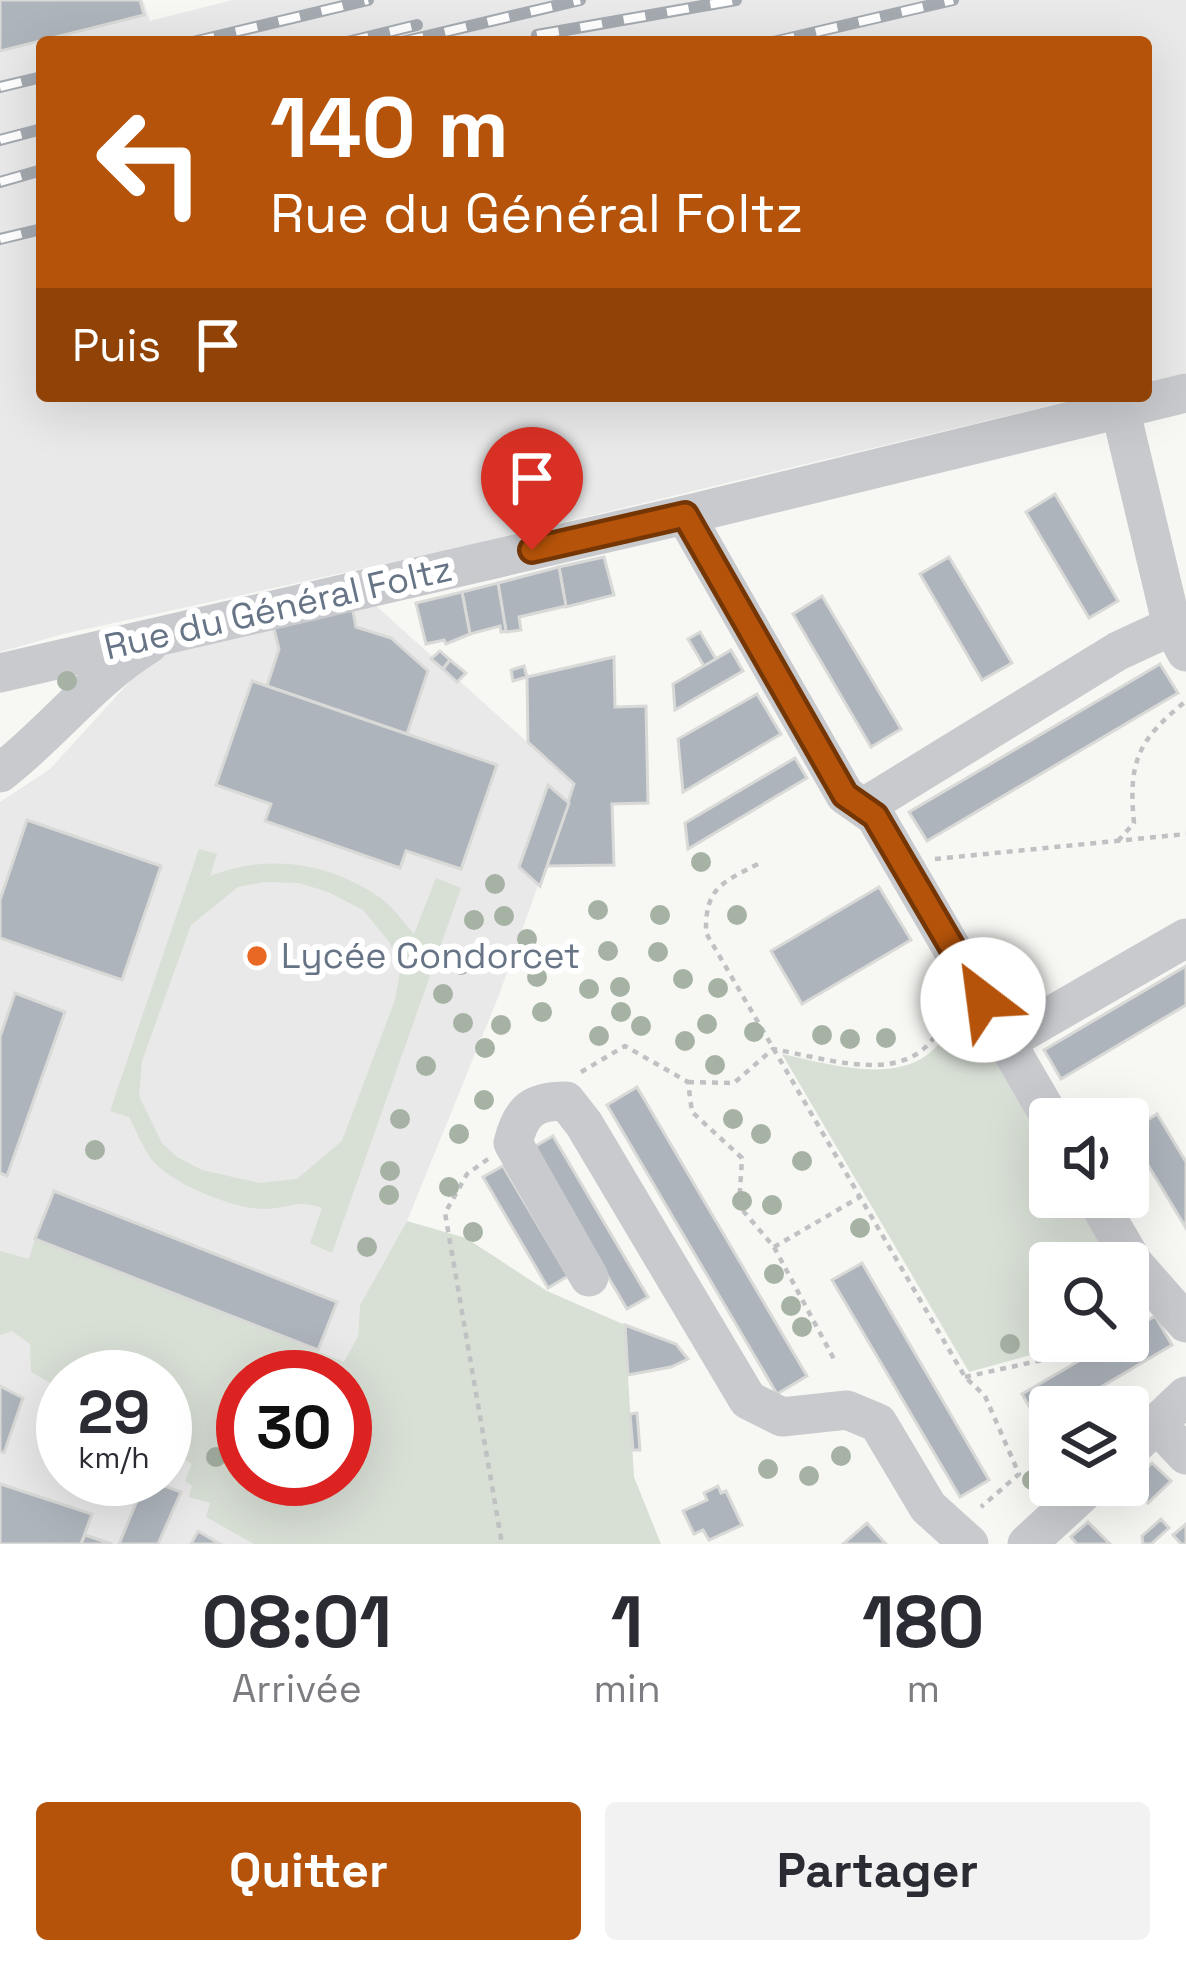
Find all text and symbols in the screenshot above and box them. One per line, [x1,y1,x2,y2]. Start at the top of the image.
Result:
text: 140 m [270,74,509,182]
icon: left [72,84,228,240]
text: Rue du Général Foltz [270,179,803,248]
icon: arrive [185,312,251,378]
text: Puis [72,317,161,374]
pin [481,427,583,550]
icon: arrive [499,445,565,511]
street label: Rue du Général Foltz [100,546,456,670]
place label: Lycée Condorcet [281,933,580,979]
position arrow [920,937,1046,1063]
marker: Lycée Condorcet [244,943,270,969]
map controls [1029,1098,1149,1506]
button: sound [1029,1098,1149,1218]
button: search [1029,1242,1149,1362]
speed limit sign: 30 [216,1350,372,1506]
text: 29 [78,1374,150,1451]
button: layers [1029,1386,1149,1506]
text: km/h [78,1438,150,1477]
text: 08:01 [202,1576,392,1668]
text: 1 [611,1576,643,1668]
text: 180 [862,1576,984,1668]
text: Arrivée [232,1664,362,1713]
text: min [594,1664,661,1713]
text: m [907,1664,940,1713]
button: Quitter [36,1802,581,1940]
button: Partager [605,1802,1150,1940]

